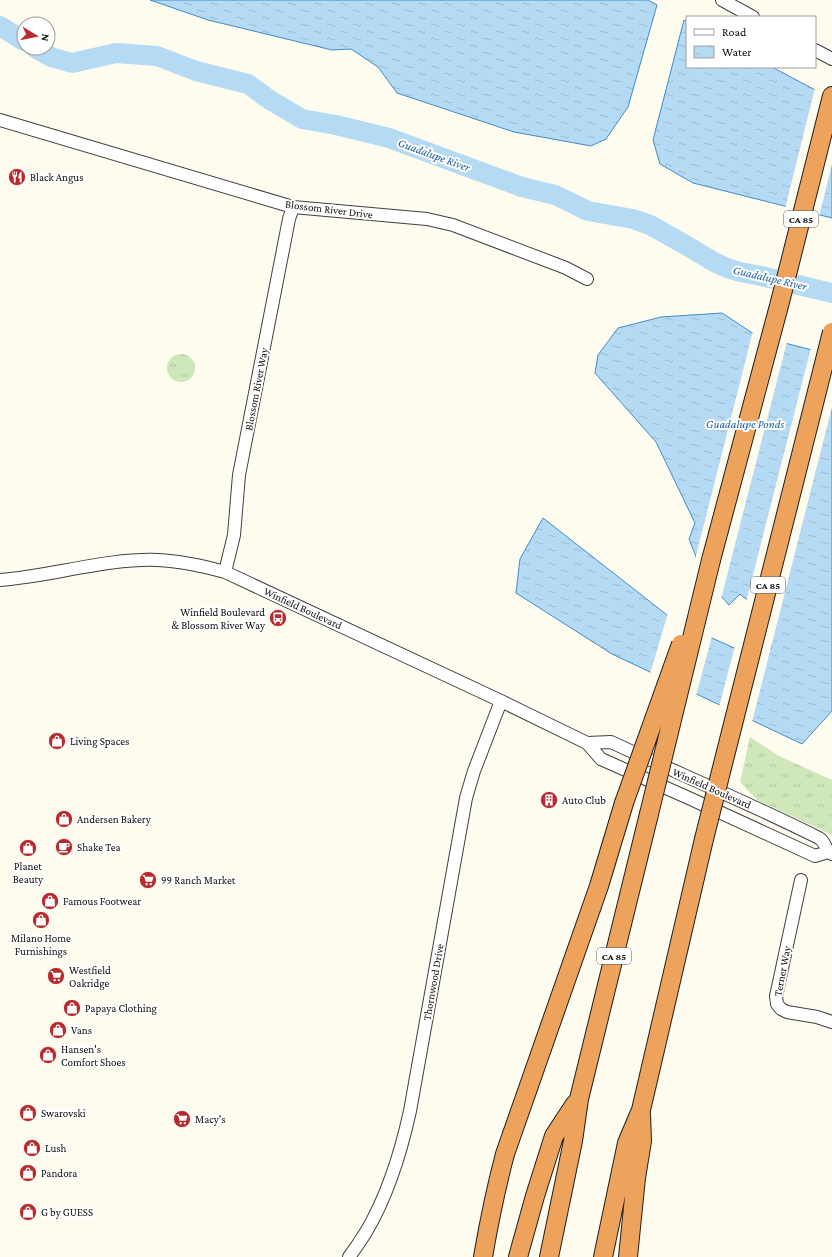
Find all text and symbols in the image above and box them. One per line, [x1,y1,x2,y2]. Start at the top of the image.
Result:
north arrow [16,16,56,56]
legend [686,16,816,68]
text: Road [722,25,747,39]
text: N [39,33,52,43]
text: Water [722,45,752,59]
water label: Guadalupe River [396,136,473,175]
restaurant icon: Black Angus [7,167,27,187]
place label: Black Angus [30,171,83,184]
street label: Blossom River Drive [285,198,374,220]
road number: CA 85 [784,211,818,227]
water label: Guadalupe River [732,263,809,293]
street label: Blossom River Way [242,346,271,431]
water label: Guadalupe Ponds [706,417,784,431]
road number: CA 85 [751,577,785,593]
street label: Winfield Boulevard [262,585,344,631]
place label: Winfield Boulevard & Blossom River Way [171,606,266,632]
bus stop icon: Winfield Boulevard & Blossom River Way [268,608,288,628]
shop icon: Living Spaces [47,731,67,751]
place label: Living Spaces [70,735,129,748]
street label: Winfield Boulevard [671,765,753,811]
building icon: Auto Club [539,790,559,810]
place label: Auto Club [562,794,606,806]
shop icon: Andersen Bakery [54,809,74,829]
place label: Andersen Bakery [77,813,152,826]
cafe icon: Shake Tea [54,837,74,857]
shop icon: Planet Beauty [18,838,38,858]
place label: Shake Tea [77,841,121,853]
place label: Planet Beauty [13,860,44,886]
supermarket icon: 99 Ranch Market [138,870,158,890]
place label: 99 Ranch Market [161,874,236,886]
shop icon: Famous Footwear [40,891,60,911]
place label: Famous Footwear [63,895,141,907]
shop icon: Milano Home Furnishings [31,910,51,930]
place label: Milano Home Furnishings [11,932,71,958]
street label: Thornwood Drive [420,942,446,1021]
street label: Terner Way [771,944,794,997]
road number: CA 85 [597,948,631,964]
place label: Westfield Oakridge [69,964,111,990]
supermarket icon: Westfield Oakridge [46,966,66,986]
shop icon: Papaya Clothing [62,998,82,1018]
place label: Papaya Clothing [85,1002,158,1015]
shop icon: Vans [48,1020,68,1040]
place label: Vans [71,1024,92,1036]
place label: Hansen's Comfort Shoes [61,1043,126,1068]
shop icon: Hansen's Comfort Shoes [38,1045,58,1065]
shop icon: Swarovski [18,1103,38,1123]
place label: Swarovski [41,1107,86,1119]
supermarket icon: Macy's [172,1109,192,1129]
place label: Macy's [195,1113,226,1126]
shop icon: Lush [22,1138,42,1158]
place label: Lush [45,1142,67,1154]
shop icon: Pandora [18,1163,38,1183]
place label: Pandora [41,1167,77,1179]
shop icon: G by GUESS [18,1202,38,1222]
place label: G by GUESS [41,1206,93,1219]

